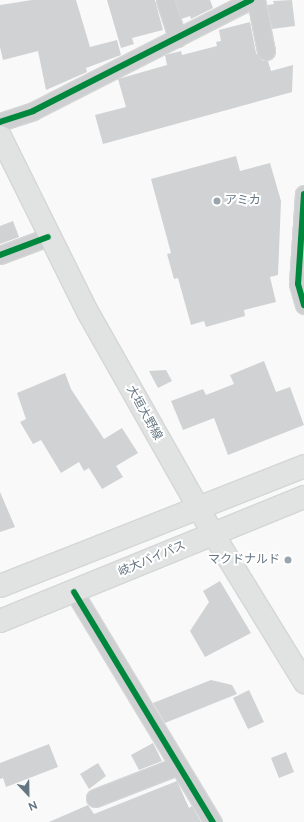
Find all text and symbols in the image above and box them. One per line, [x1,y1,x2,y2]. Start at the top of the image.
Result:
place label: アミカ [225,194,261,208]
marker: アミカ [212,196,222,206]
street label: 大垣大野線 [123,383,165,443]
street label: 岐大バイパス [116,538,188,580]
place label: マクドナルド [208,553,280,567]
marker: マクドナルド [283,555,293,565]
north arrow [8,774,48,814]
text: N [26,798,39,813]

